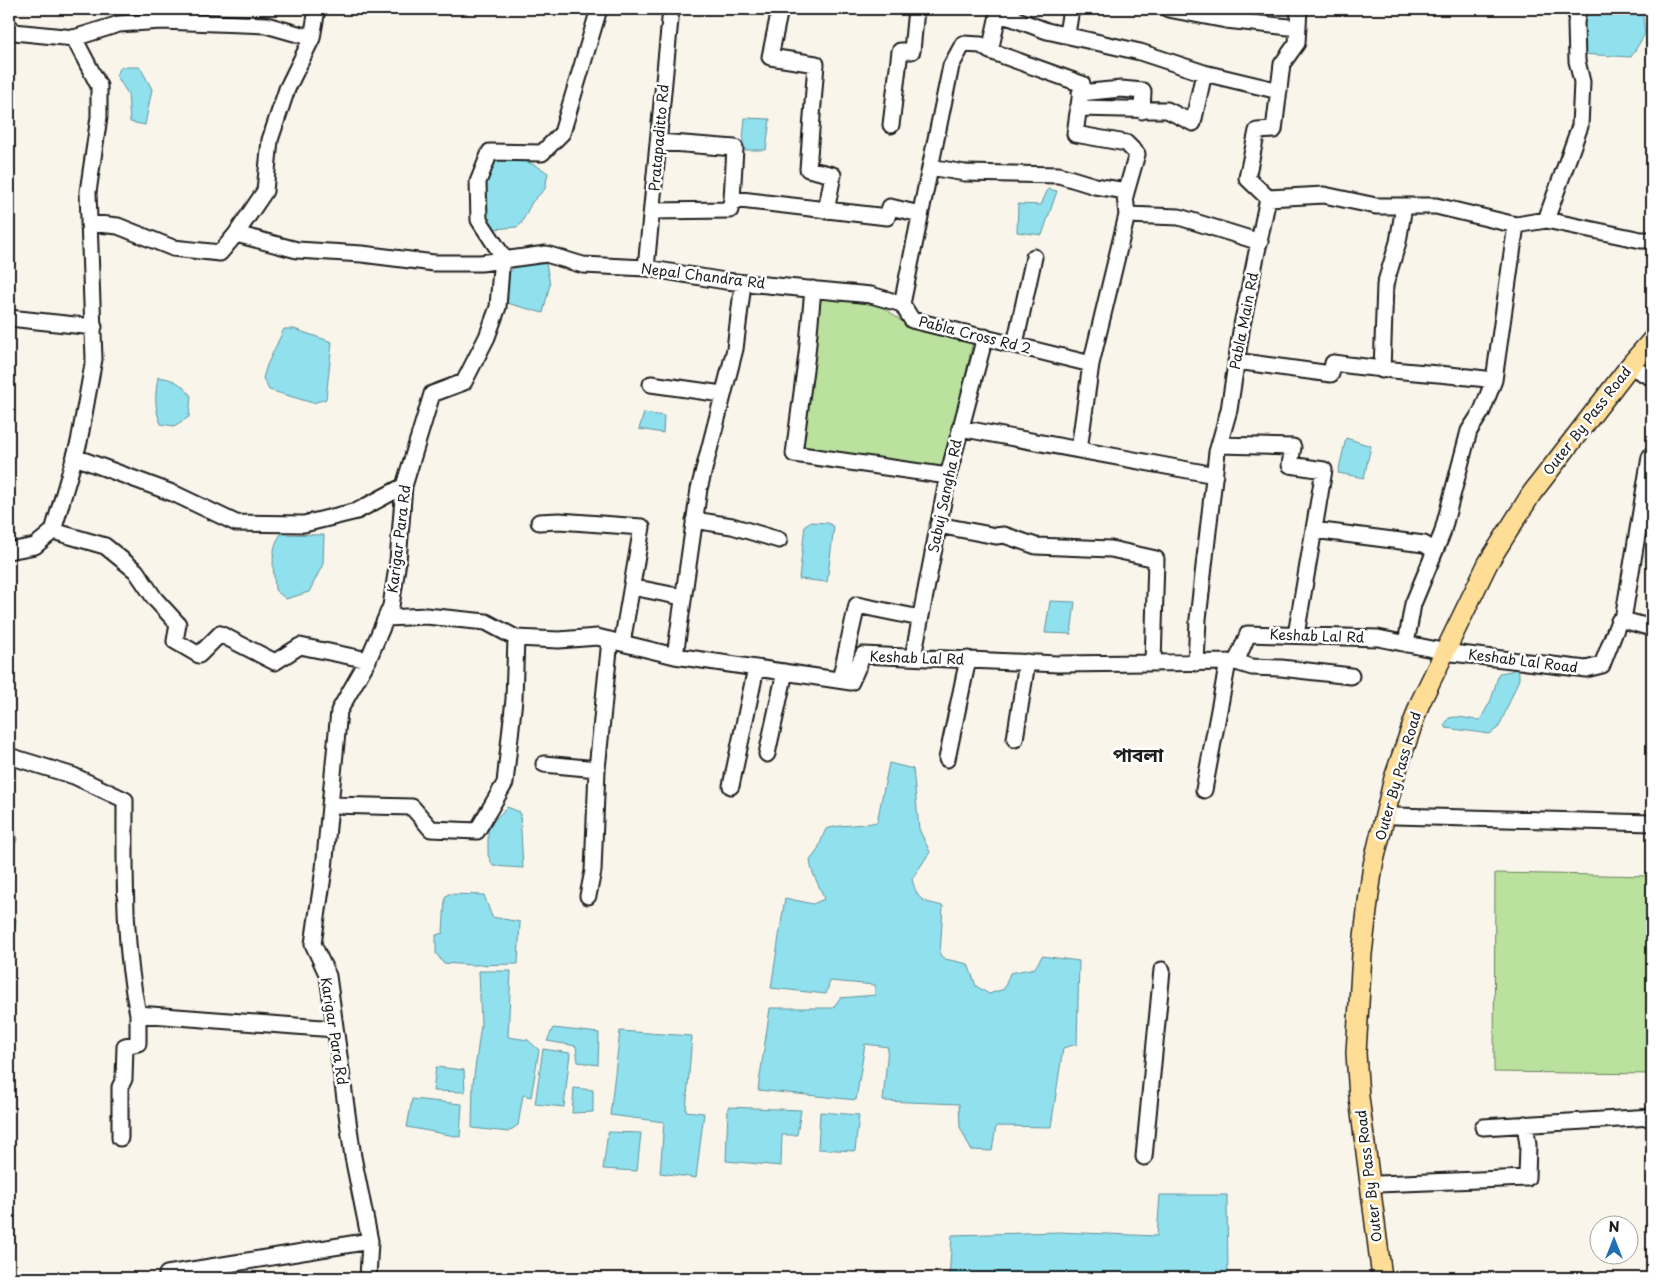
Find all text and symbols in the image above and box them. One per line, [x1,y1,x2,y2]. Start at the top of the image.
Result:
street label: Pratapaditto Rd [643,83,674,192]
street label: Nepal Chandra Rd [640,257,767,294]
street label: Pabla Main Rd [1224,270,1263,371]
street label: Pabla Cross Rd 2 [917,310,1034,359]
street label: Outer By Pass Road [1537,362,1636,480]
street label: Sabuj Sangha Rd [922,437,967,555]
street label: Karigar Para Rd [381,484,416,594]
street label: Keshab Lal Rd [1269,623,1365,648]
street label: Keshab Lal Road [1467,643,1579,678]
street label: Keshab Lal Rd [869,645,965,670]
street label: Outer By Pass Road [1369,709,1426,843]
district label: পাবলা [1113,740,1164,768]
street label: Karigar Para Rd [316,975,353,1086]
street label: Outer By Pass Road [1350,1109,1387,1243]
north arrow [1588,1214,1638,1264]
text: N [1608,1216,1620,1237]

